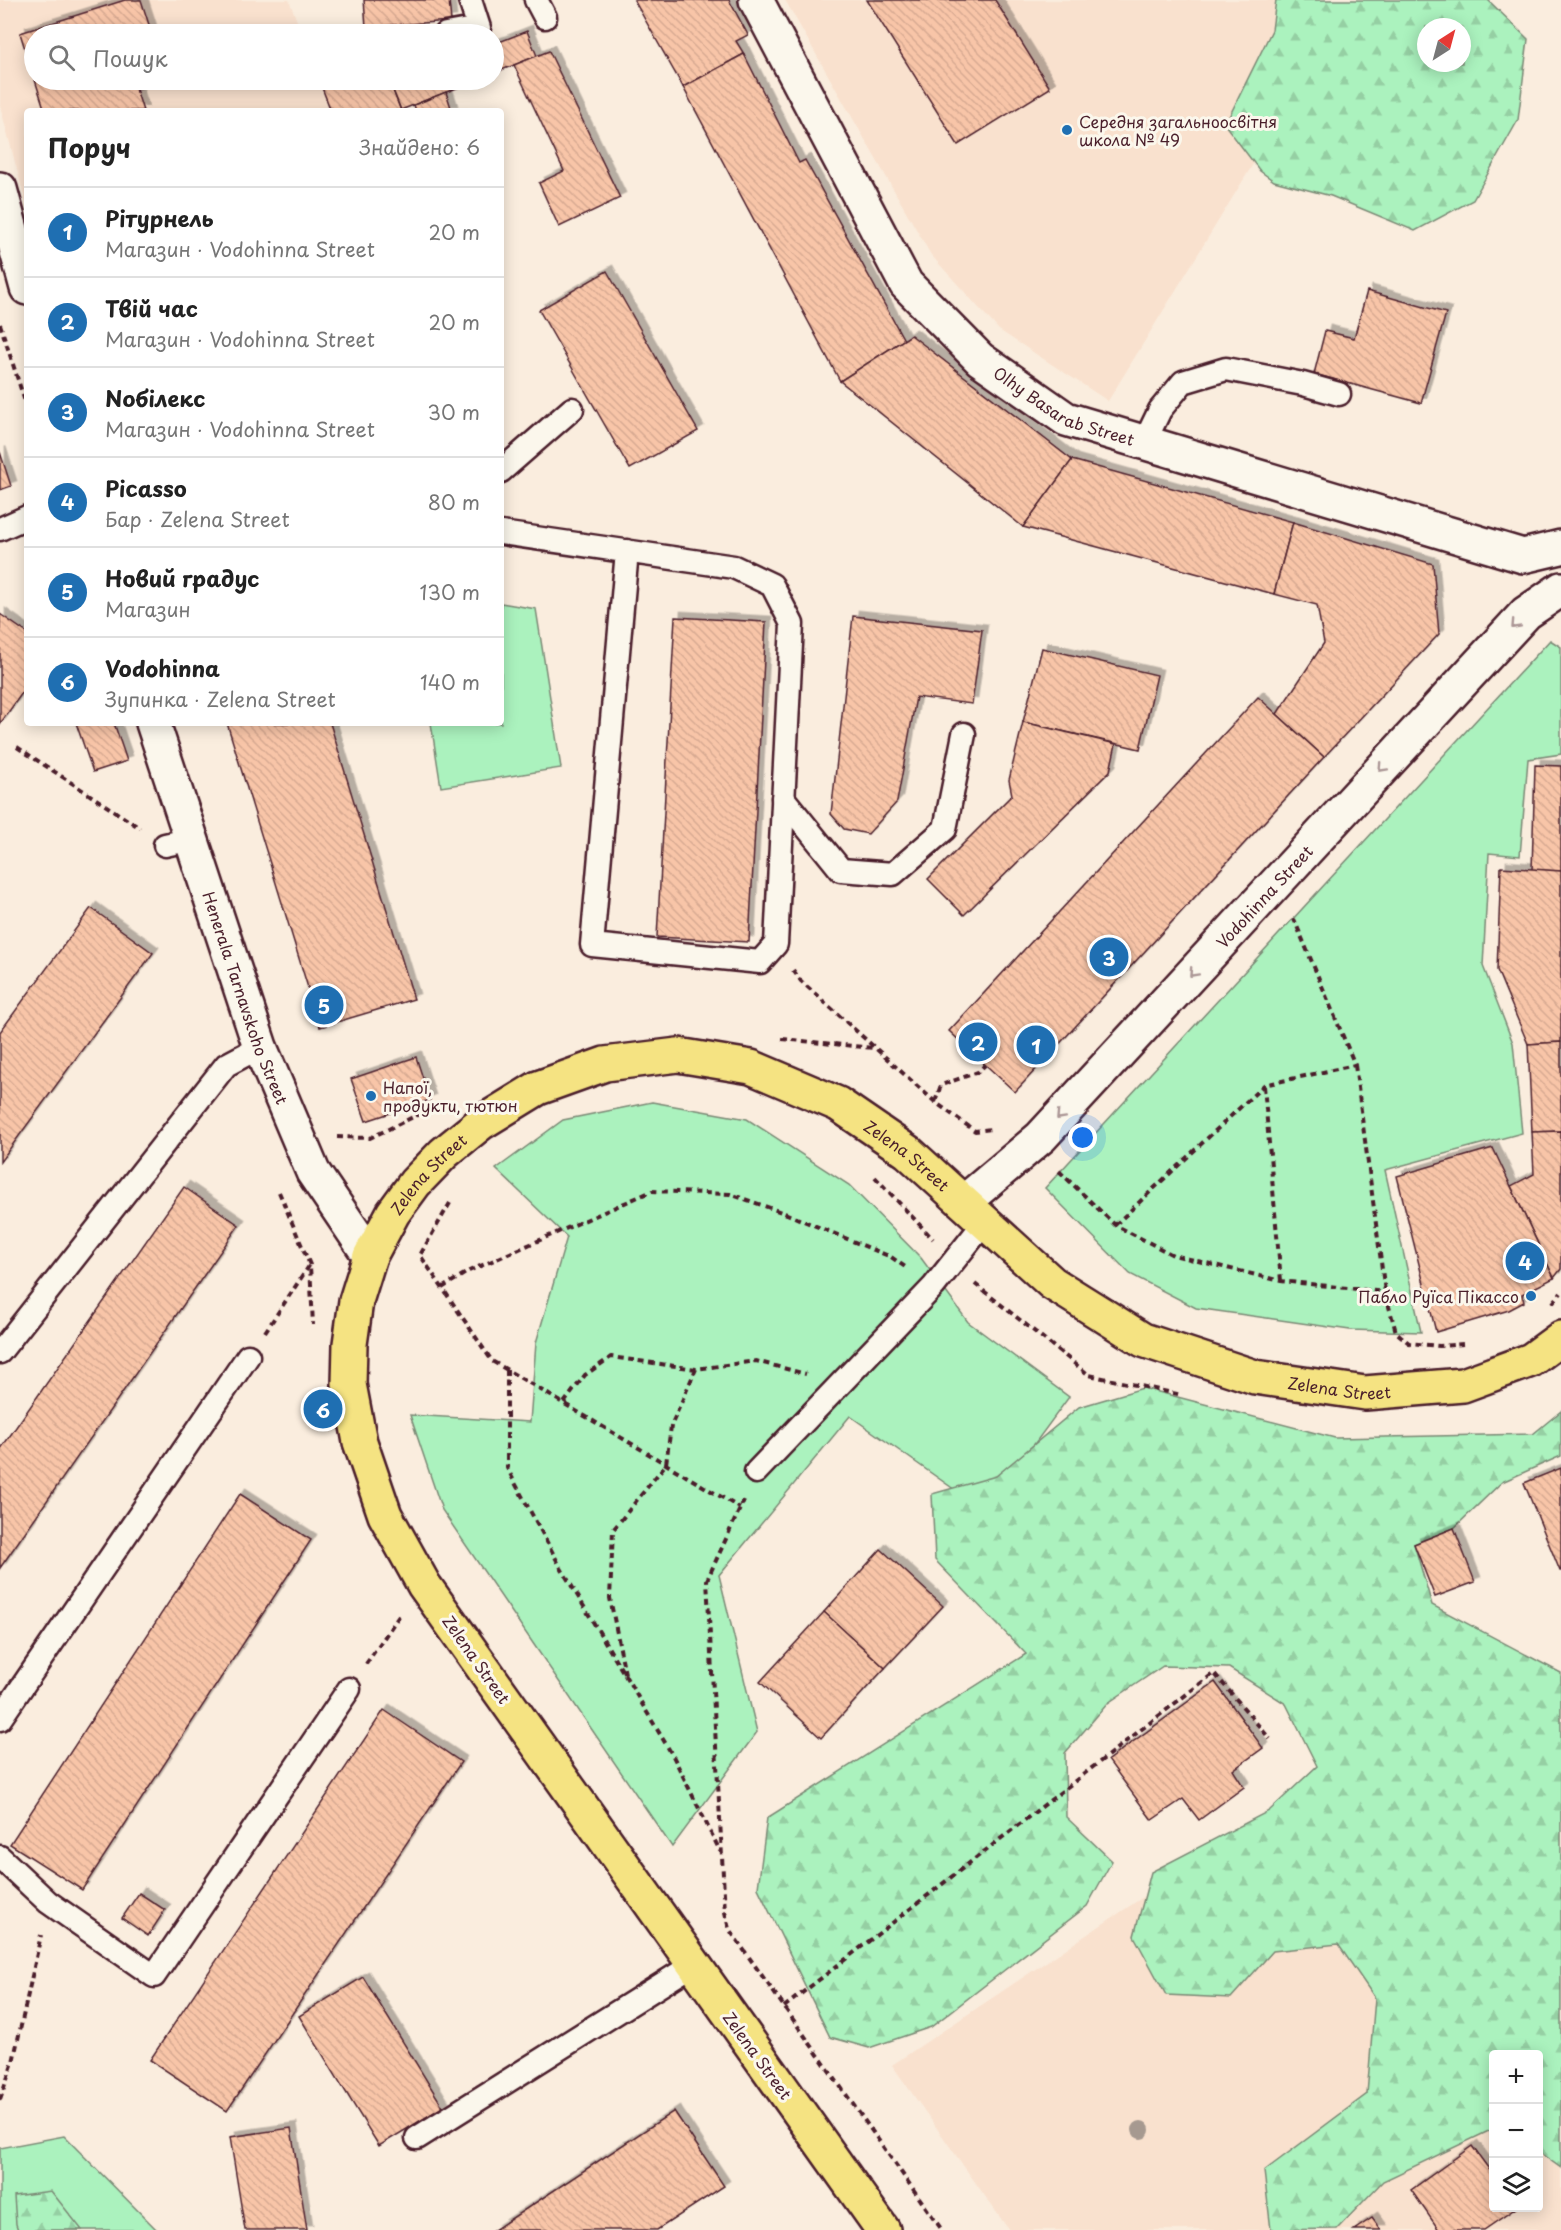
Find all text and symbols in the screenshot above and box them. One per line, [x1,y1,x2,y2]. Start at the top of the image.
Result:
north arrow [1417,18,1471,72]
search box [24,24,504,90]
icon: search [45,41,78,74]
text: Пошук [93,41,168,74]
place label: Середня загальноосвітня школа № 49 [1079,109,1277,151]
marker: Середня загальноосвітня школа № 49 [1060,123,1074,137]
text: Поруч [48,128,131,167]
text: Знайдено: 6 [359,132,480,162]
text: Рітурнель [105,201,214,234]
text: 1 [63,217,72,247]
text: 20 m [428,217,480,247]
text: Магазин · Vodohinna Street [105,234,375,264]
text: Твій час [105,291,198,324]
text: 2 [60,307,75,337]
text: 20 m [428,307,480,337]
text: Магазин · Vodohinna Street [105,324,375,354]
street label: Olhy Basarab Street [989,360,1138,451]
text: Nобілекс [105,381,205,414]
text: 3 [61,397,74,427]
text: 30 m [427,397,480,427]
text: Магазин · Vodohinna Street [105,414,375,444]
text: Picasso [105,471,187,504]
text: 4 [61,487,74,517]
text: 80 m [428,487,480,517]
text: Бар · Zelena Street [105,504,290,534]
text: Новий градус [105,561,259,594]
text: 5 [61,577,74,607]
text: 130 m [420,577,480,607]
text: Магазин [105,594,191,624]
one-way arrow [1511,618,1522,629]
text: Vodohinna [105,651,220,684]
text: 6 [60,667,75,697]
text: 140 m [420,667,480,697]
text: Зупинка · Zelena Street [105,684,336,714]
one-way arrow [1379,761,1390,772]
street label: Vodohinna Street [1210,839,1318,953]
street label: Henerala Tarnavskoho Street [197,888,295,1108]
pin: 3 [1090,934,1128,980]
one-way arrow [1189,966,1200,976]
pin: 5 [304,982,344,1028]
pin: 2 [958,1020,998,1064]
pin: 1 [1016,1022,1056,1068]
place label: Напої, продукти, тютюн [383,1075,518,1117]
marker: Напої, продукти, тютюн [364,1089,378,1103]
one-way arrow [1057,1108,1068,1119]
street label: Zelena Street [859,1113,956,1197]
your location [1068,1123,1097,1152]
street label: Zelena Street [384,1127,472,1219]
pin: 4 [1506,1238,1544,1284]
place label: Пабло Руїса Пікассо [1358,1284,1519,1308]
marker: Пабло Руїса Пікассо [1524,1289,1538,1303]
street label: Zelena Street [1286,1370,1392,1405]
pin: 6 [304,1386,342,1432]
street label: Zelena Street [438,1610,517,1709]
street label: Zelena Street [718,2006,798,2104]
map controls [1489,2050,1543,2212]
button: + [1489,2050,1543,2104]
button: − [1489,2104,1543,2158]
button: layers [1489,2158,1543,2212]

